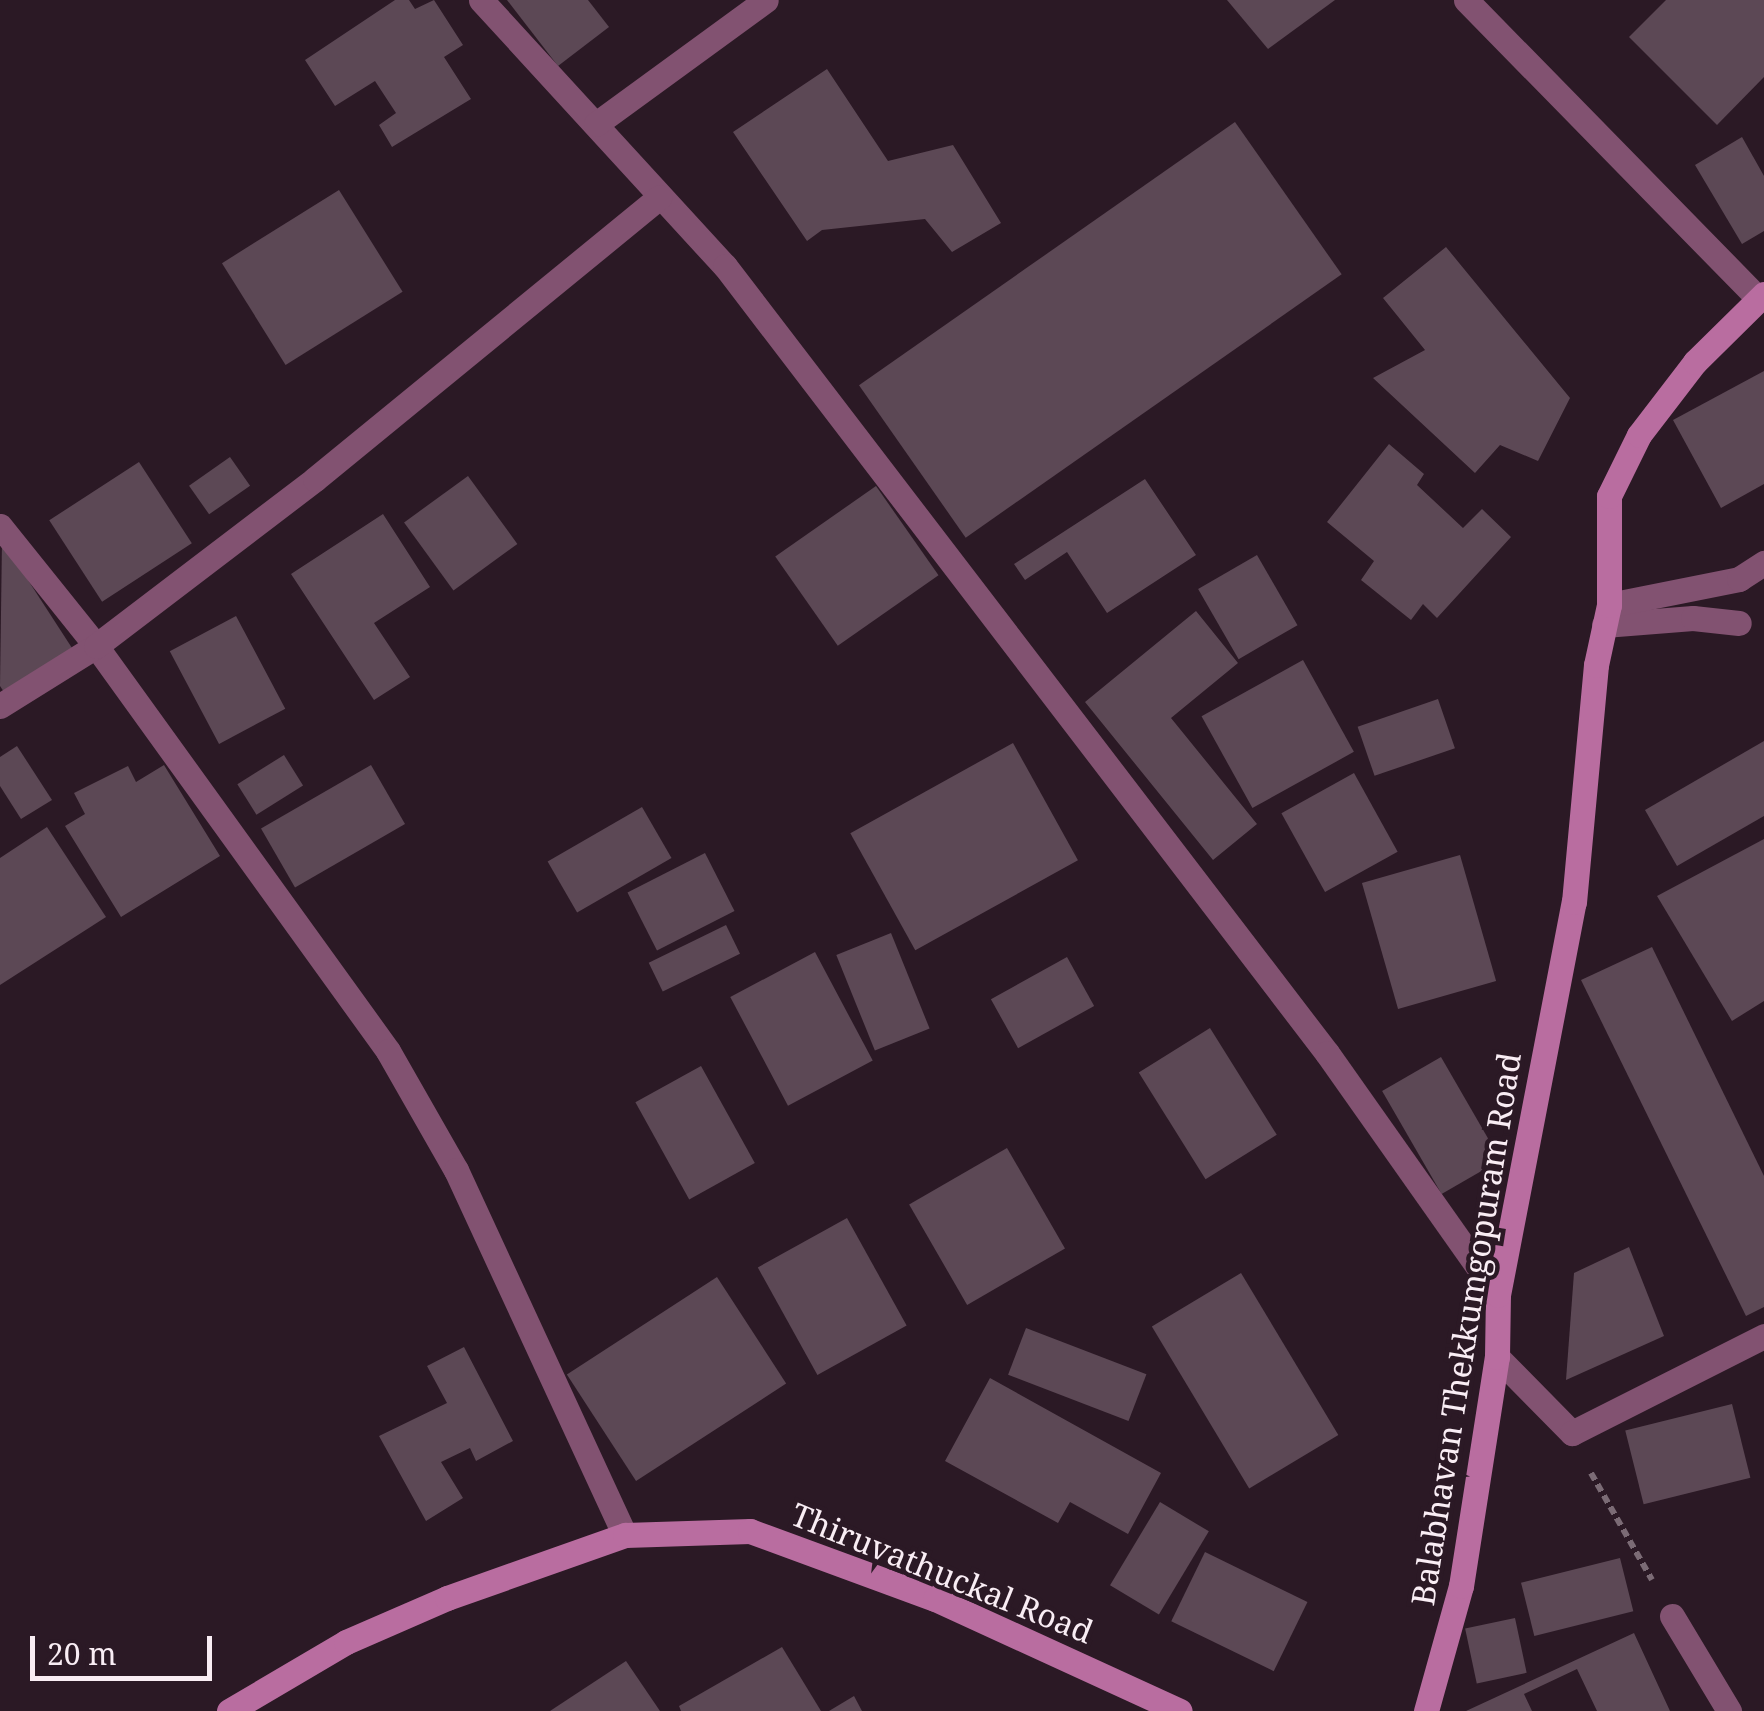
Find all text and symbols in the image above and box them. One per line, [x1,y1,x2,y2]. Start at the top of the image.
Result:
street label: Balabhavan Thekkumgopuram Road [1403,1050,1529,1608]
street label: Thiruvathuckal Road [786,1495,1098,1651]
scale bar [35,1616,218,1678]
text: 20 m [47,1633,117,1674]

